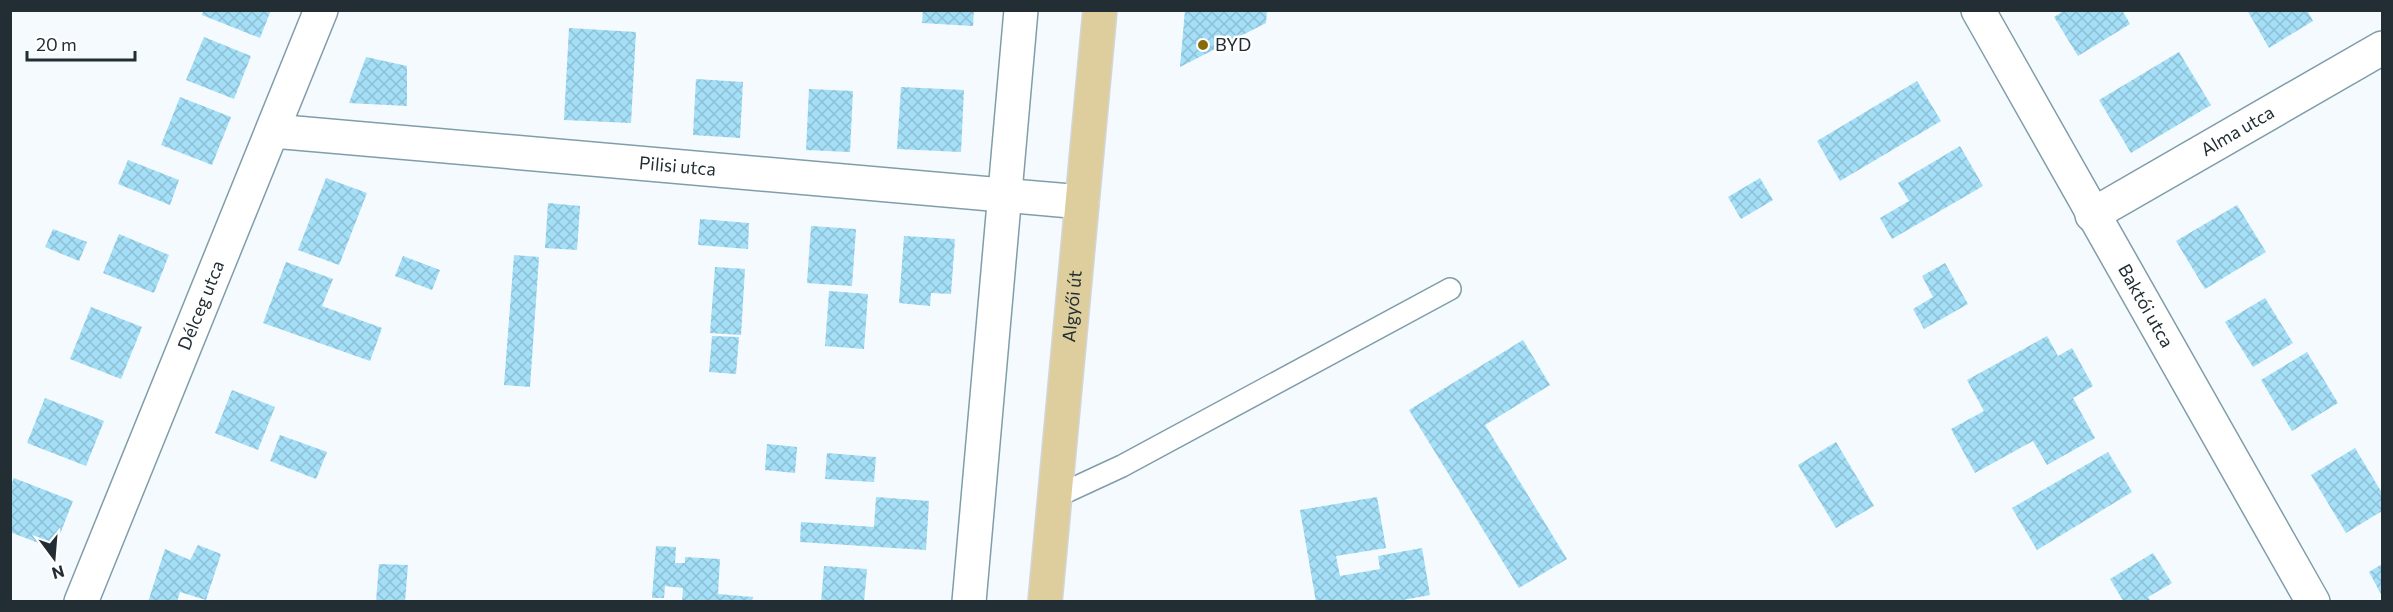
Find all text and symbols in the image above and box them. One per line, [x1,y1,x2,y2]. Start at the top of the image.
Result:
scale bar [27,24,135,62]
text: 20 m [36,33,77,55]
place label: BYD [1215,33,1251,55]
marker: BYD [1196,38,1210,52]
street label: Alma utca [2196,100,2278,160]
street label: Pilisi utca [638,151,717,180]
street label: Délceg utca [172,257,228,353]
street label: Baktói utca [2114,260,2179,351]
street label: Algyői út [1057,269,1086,343]
north arrow [24,528,84,588]
text: N [50,562,67,584]

